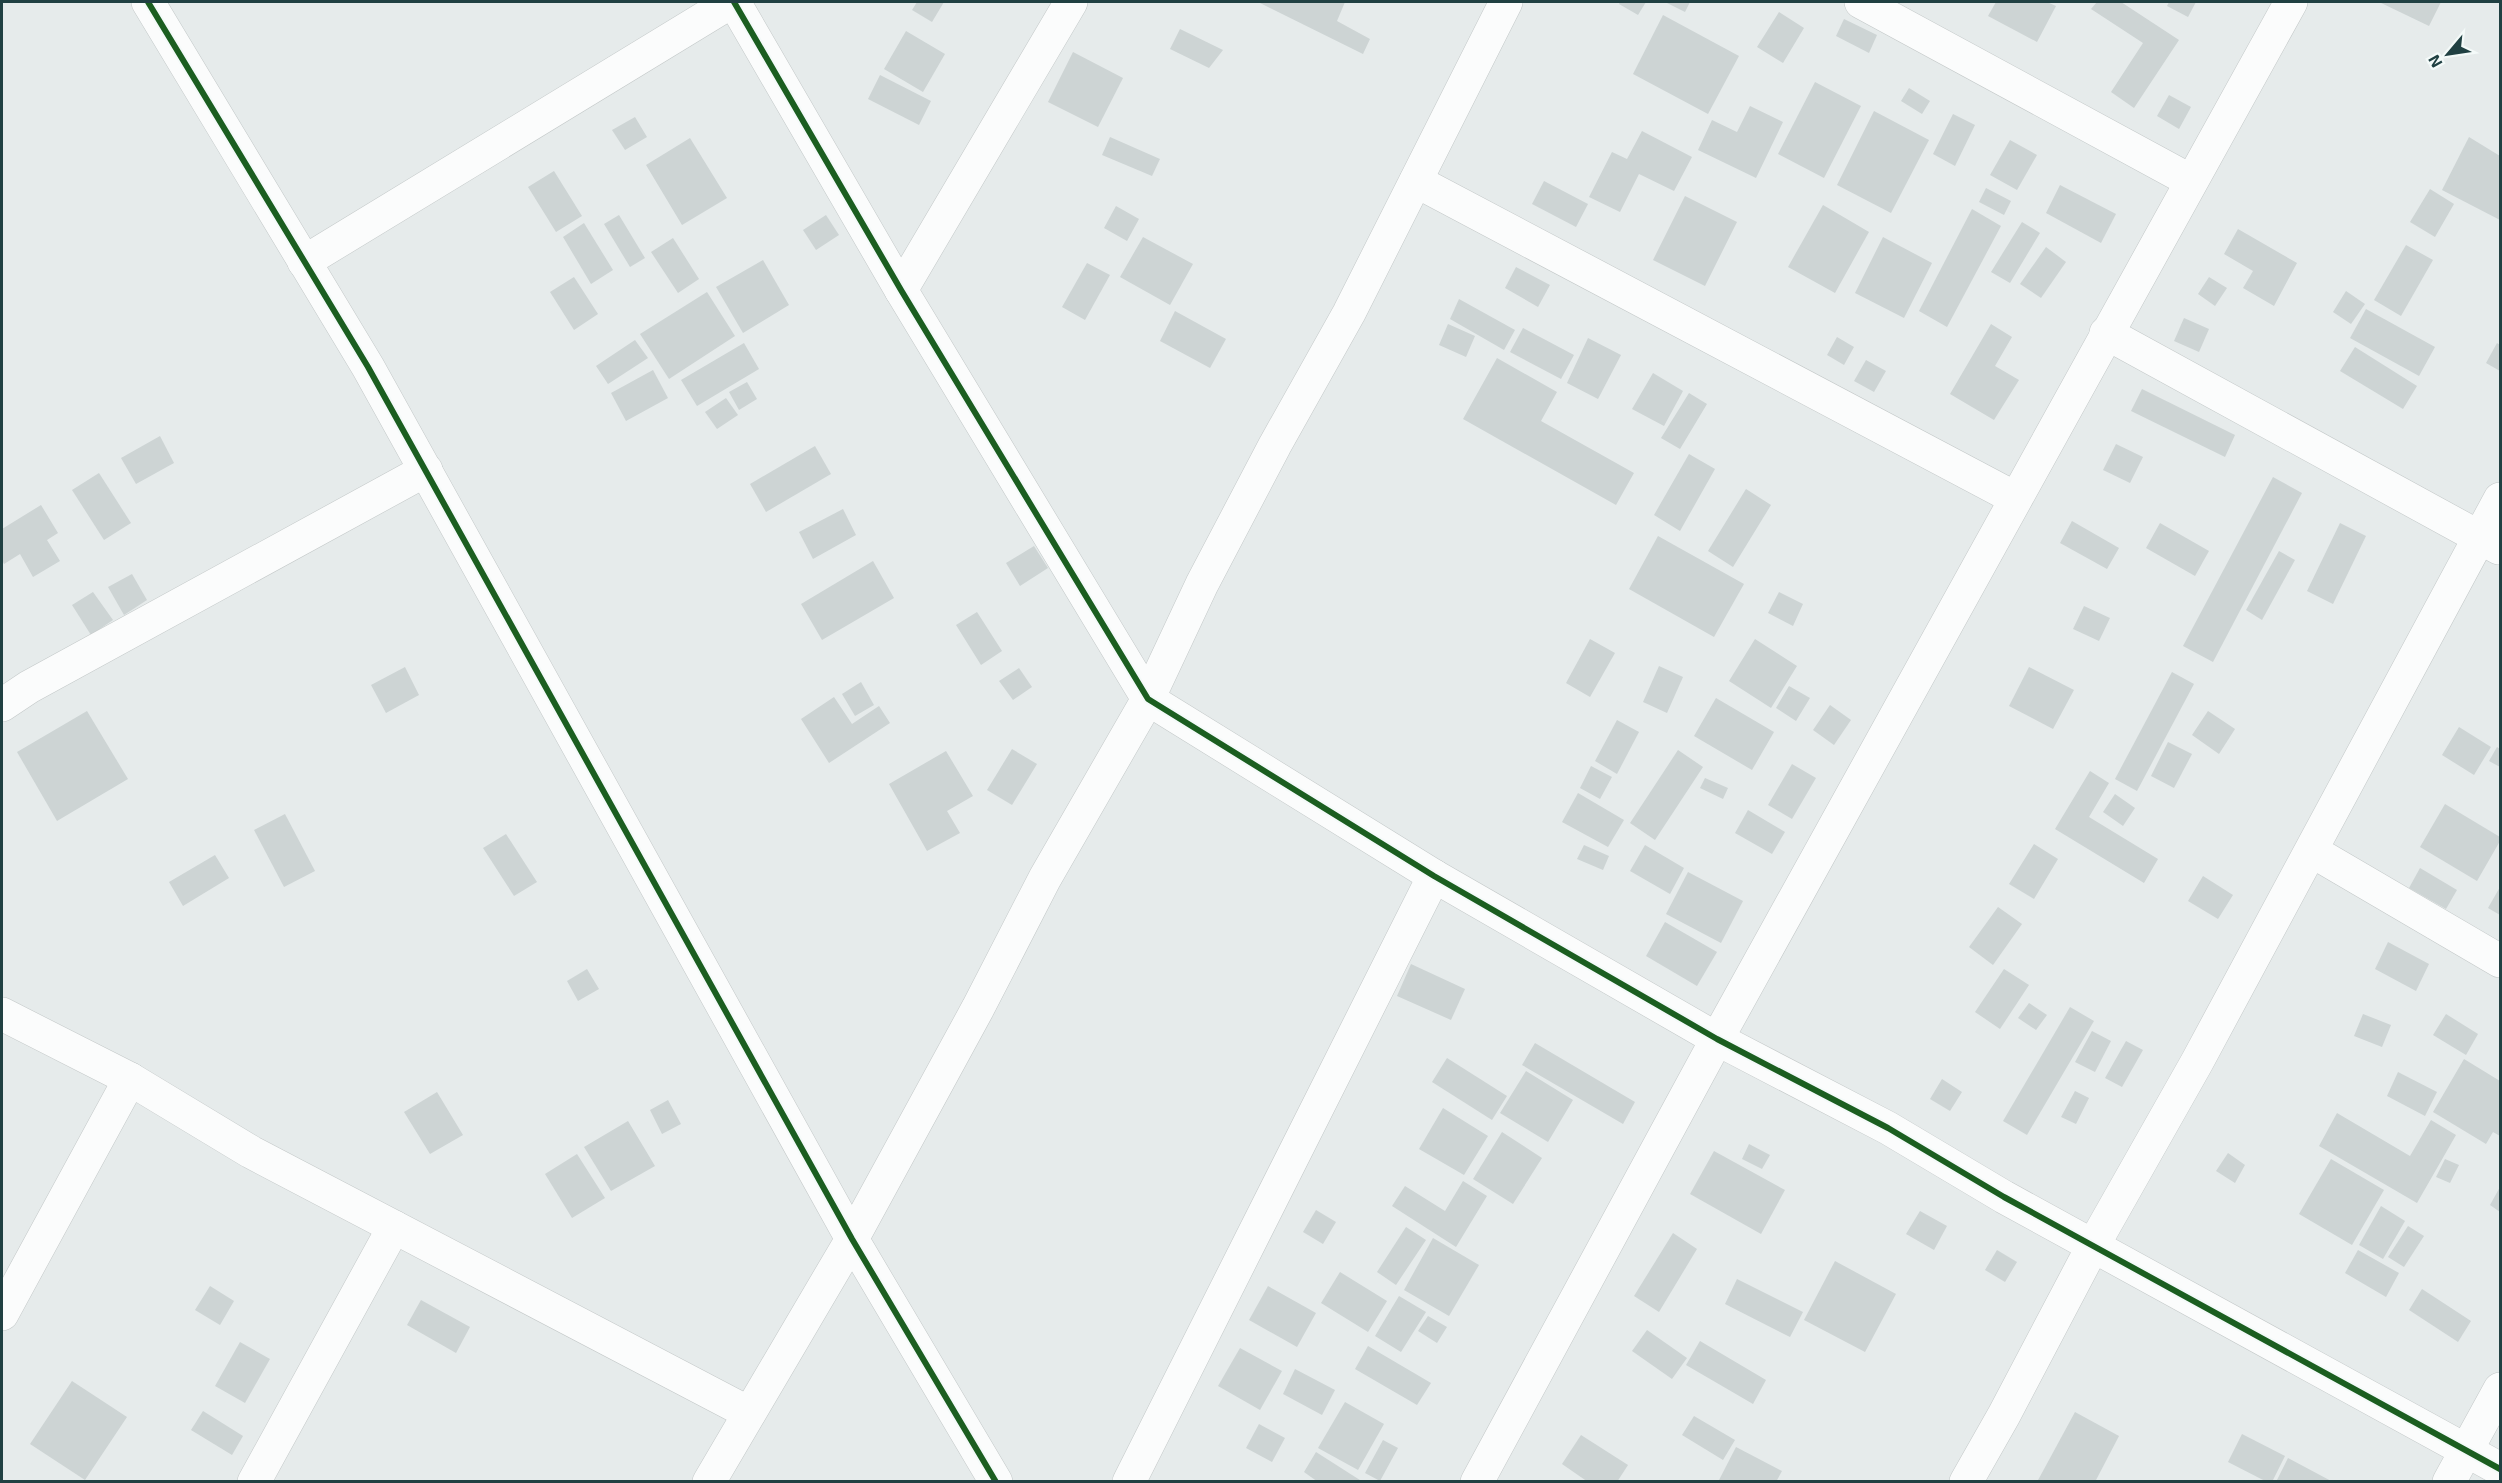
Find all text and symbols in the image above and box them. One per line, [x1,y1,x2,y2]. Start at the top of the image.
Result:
north arrow [2418,24,2478,84]
text: N [2423,52,2446,71]

